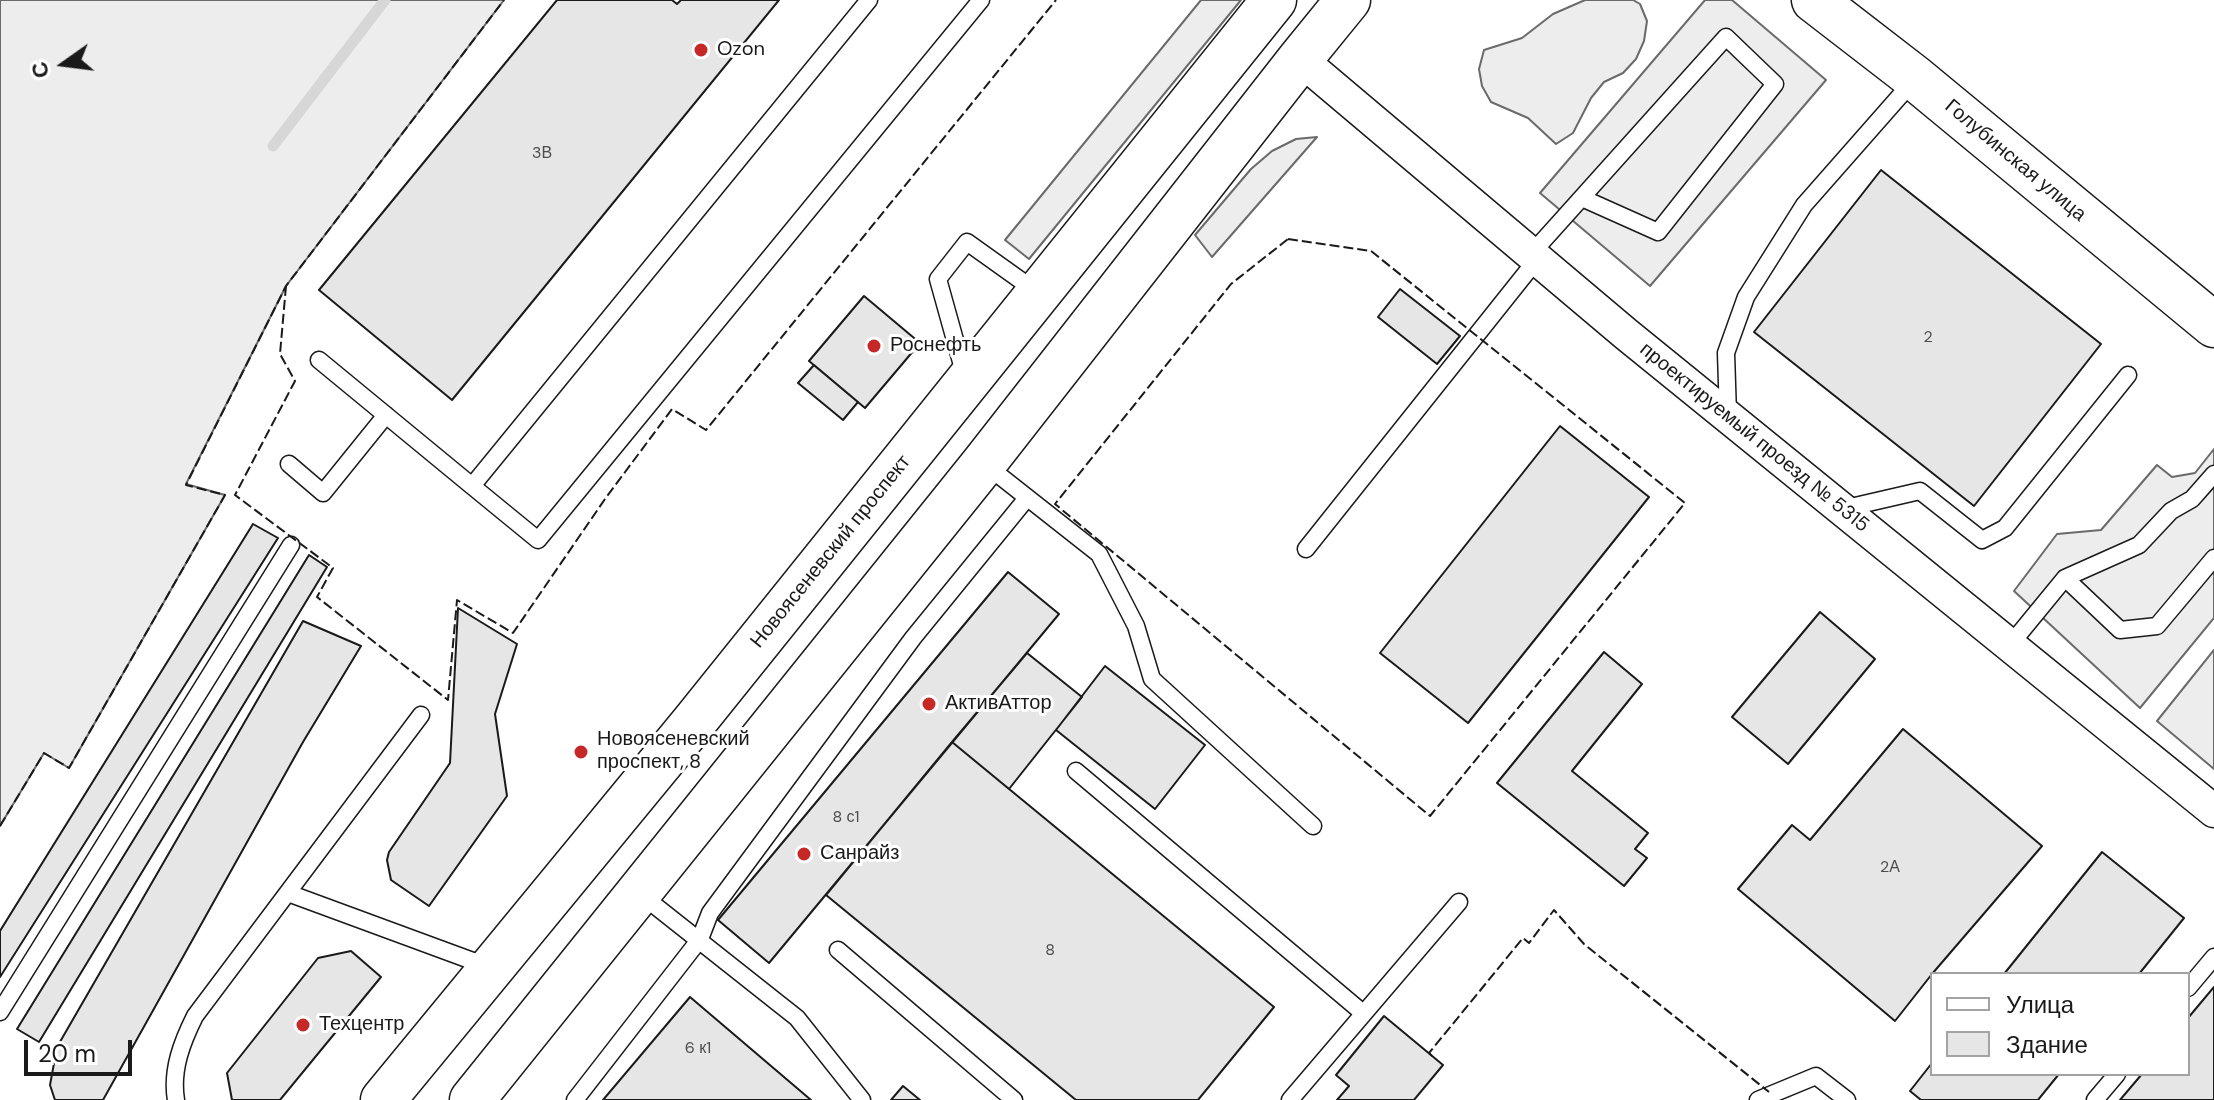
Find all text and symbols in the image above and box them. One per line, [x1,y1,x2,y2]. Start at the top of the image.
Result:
north arrow [24,24,104,104]
place label: Ozon [717,38,765,62]
marker: Ozon [692,41,710,59]
text: С [24,59,56,81]
street label: Голубинская улица [1939,95,2091,227]
house number: 3В [532,144,552,164]
house number: 2 [1923,328,1933,348]
place label: Роснефть [890,334,981,358]
marker: Роснефть [865,337,883,355]
street label: проектируемый проезд № 5315 [1634,338,1874,538]
street label: Новоясеневский проспект [746,451,916,653]
place label: АктивАттор [945,692,1052,716]
marker: АктивАттор [920,695,938,713]
place label: Новоясеневский проспект, 8 [597,728,750,775]
marker: Новоясеневский проспект, 8 [572,743,590,761]
house number: 8 с1 [833,808,859,828]
place label: Санрайз [820,842,899,866]
marker: Санрайз [795,845,813,863]
house number: 2А [1880,858,1900,878]
house number: 8 [1045,941,1055,961]
legend [1930,972,2190,1076]
text: Улица [2006,989,2074,1020]
place label: Техцентр [319,1013,404,1037]
marker: Техцентр [294,1016,312,1034]
scale bar [28,1024,136,1074]
text: Здание [2006,1029,2088,1060]
text: 20 m [38,1038,96,1069]
house number: 6 к1 [685,1039,711,1059]

